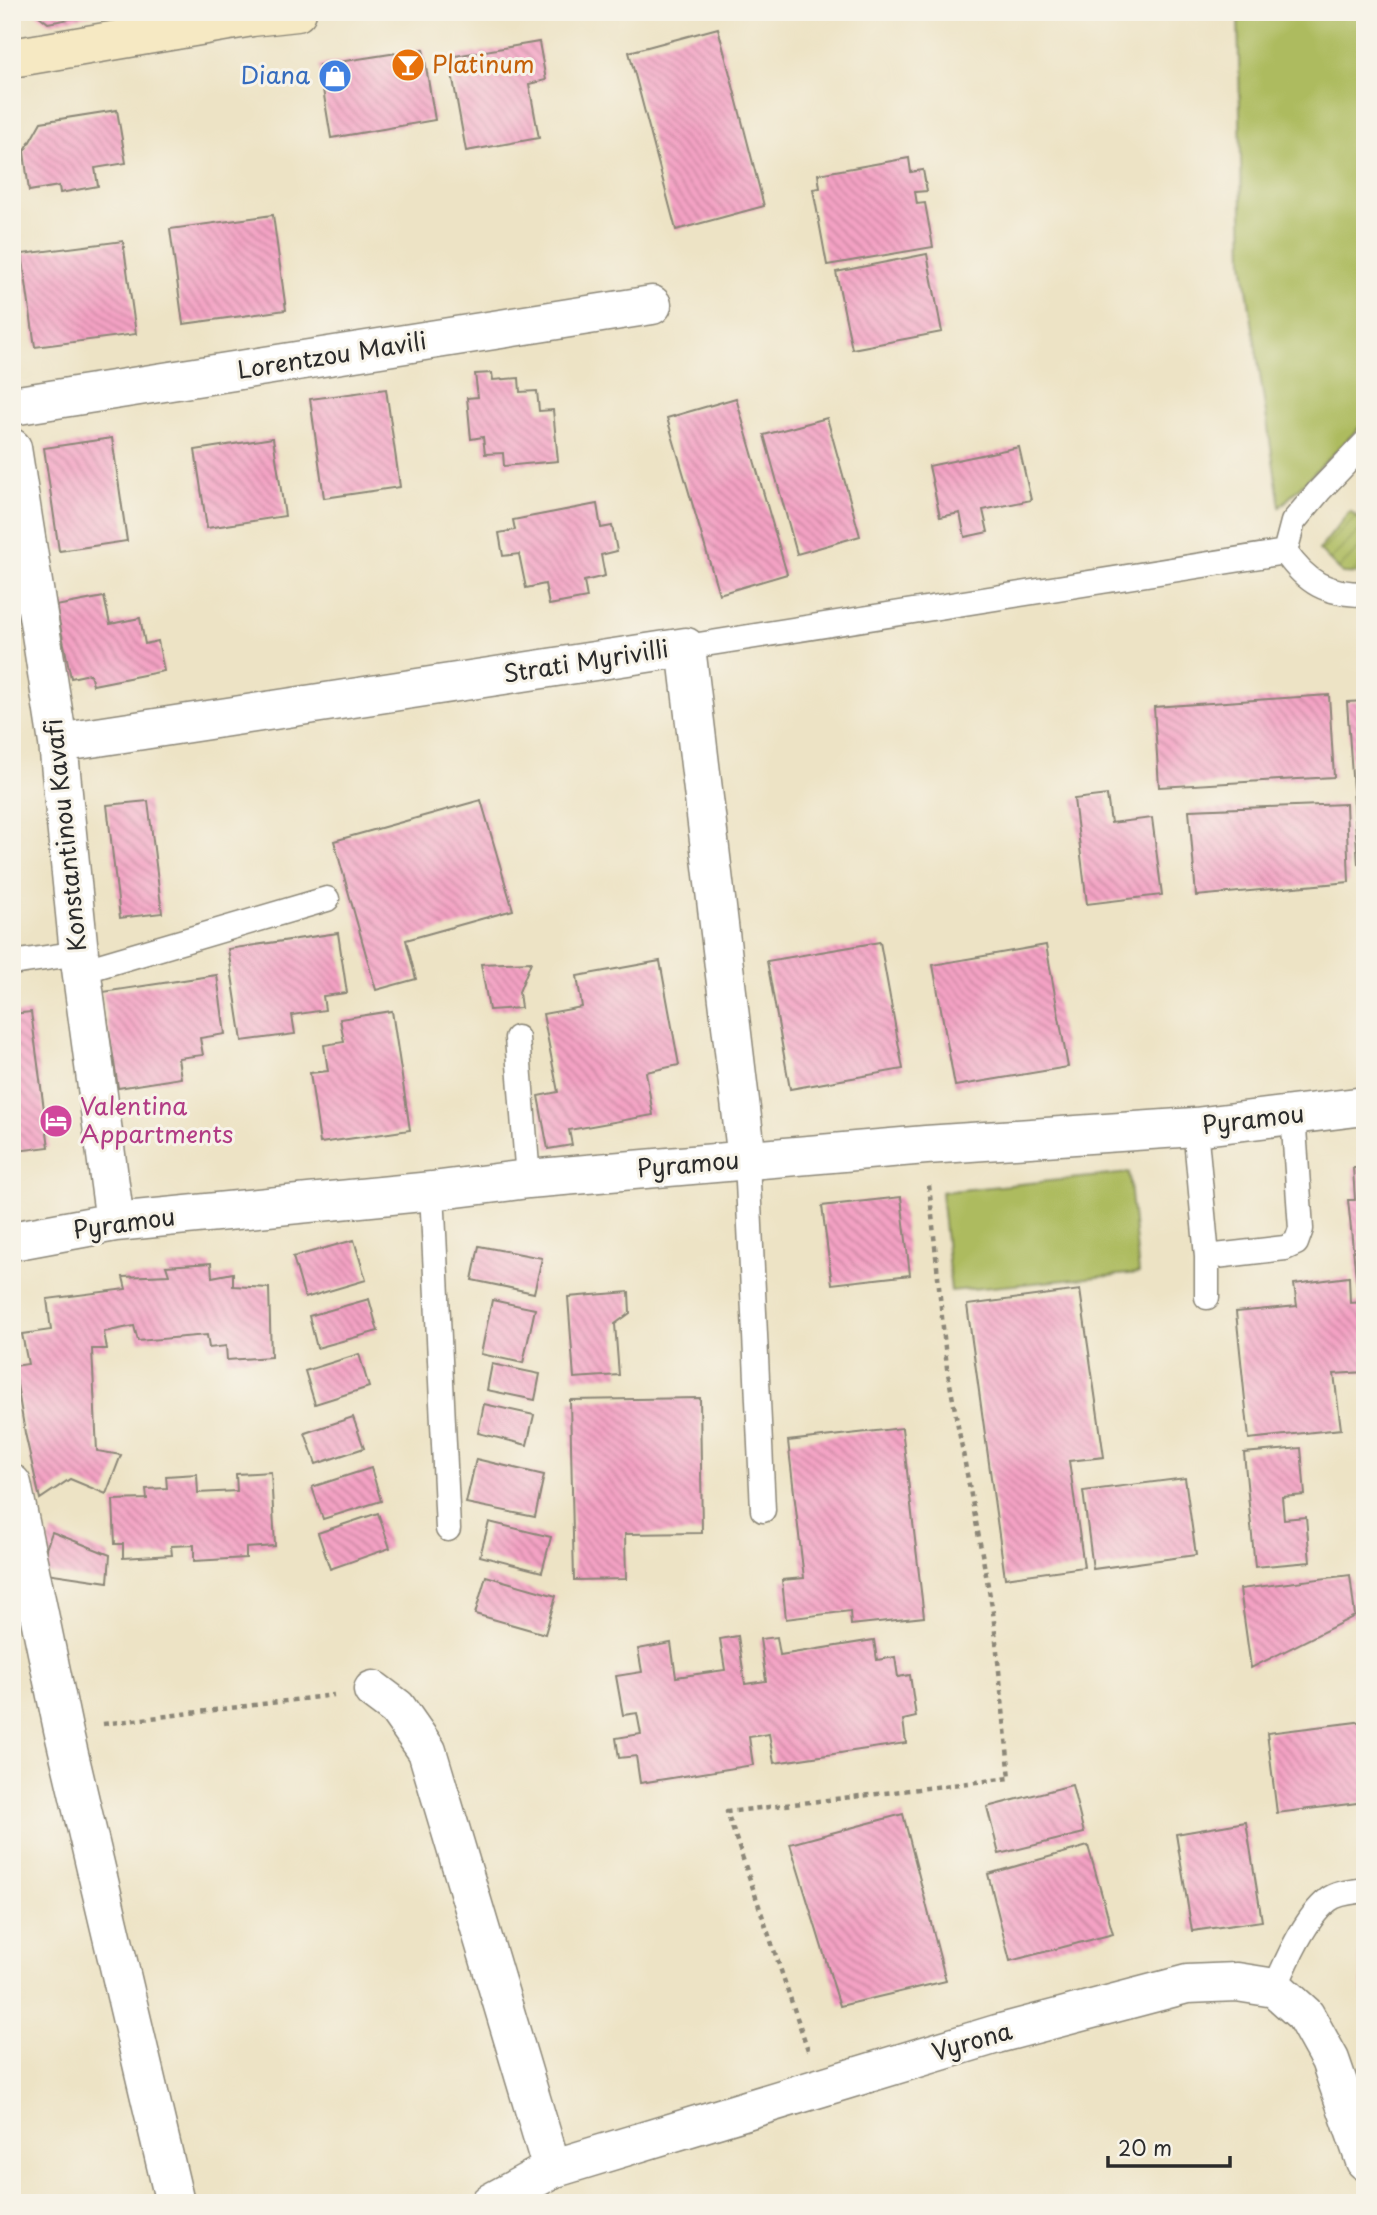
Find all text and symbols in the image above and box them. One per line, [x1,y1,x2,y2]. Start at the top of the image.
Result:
place label: Platinum [432,45,535,81]
bar icon: Platinum [389,46,427,84]
place label: Diana [240,56,310,92]
shop icon: Diana [316,57,354,95]
street label: Lorentzou Mavili [234,321,429,387]
street label: Strati Myrivilli [500,629,671,691]
street label: Konstantinou Kavafi [34,717,94,953]
place label: Valentina Appartments [80,1087,233,1151]
street label: Pyramou [1200,1094,1306,1142]
hotel icon: Valentina Appartments [37,1102,75,1140]
street label: Pyramou [635,1141,741,1185]
street label: Pyramou [70,1197,177,1247]
street label: Vyrona [927,2011,1016,2069]
scale bar [1108,2124,1230,2168]
text: 20 m [1118,2131,1172,2163]

